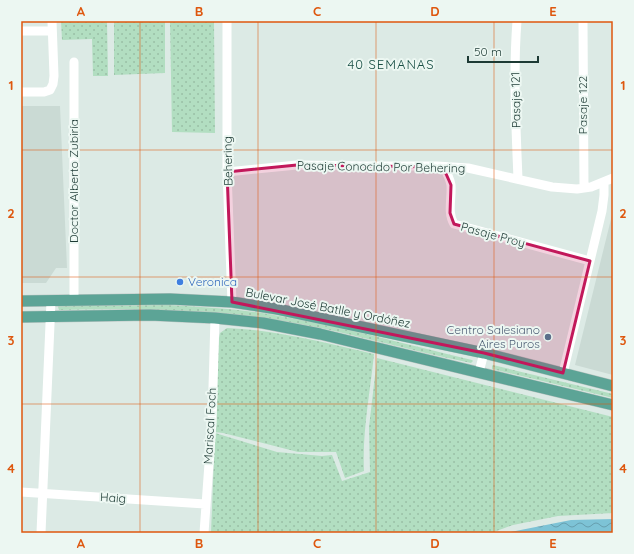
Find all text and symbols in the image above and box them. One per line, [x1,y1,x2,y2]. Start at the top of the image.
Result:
text: A [77,3,86,19]
text: B [195,3,203,19]
text: C [313,3,321,19]
text: D [430,3,440,19]
text: E [549,3,557,19]
scale bar [468,38,538,64]
text: 50 m [474,44,502,59]
district label: 40 SEMANAS [347,56,435,72]
street label: Pasaje 121 [508,72,523,128]
street label: Pasaje 122 [575,75,590,134]
text: 1 [8,77,14,93]
text: 1 [620,77,626,93]
street label: Doctor Alberto Zubiría [66,119,81,243]
street label: Behering [220,136,235,186]
street label: Pasaje Conocido Por Behering [297,158,465,175]
text: 2 [7,205,15,221]
text: 2 [619,205,627,221]
street label: Pasaje Proy [459,219,527,250]
place label: Veronica [188,274,237,289]
marker: Veronica [175,277,185,287]
street label: Bulevar José Batlle y Ordóñez [244,284,412,331]
place label: Centro Salesiano Aires Puros [446,322,540,351]
text: 3 [8,332,15,348]
marker: Centro Salesiano Aires Puros [543,332,553,342]
text: 3 [620,332,627,348]
street label: Mariscal Foch [200,387,219,465]
text: 4 [7,460,15,476]
text: 4 [619,460,627,476]
street label: Haig [100,489,127,506]
text: A [77,535,86,551]
text: B [195,535,203,551]
text: C [313,535,321,551]
text: D [430,535,440,551]
text: E [549,535,557,551]

